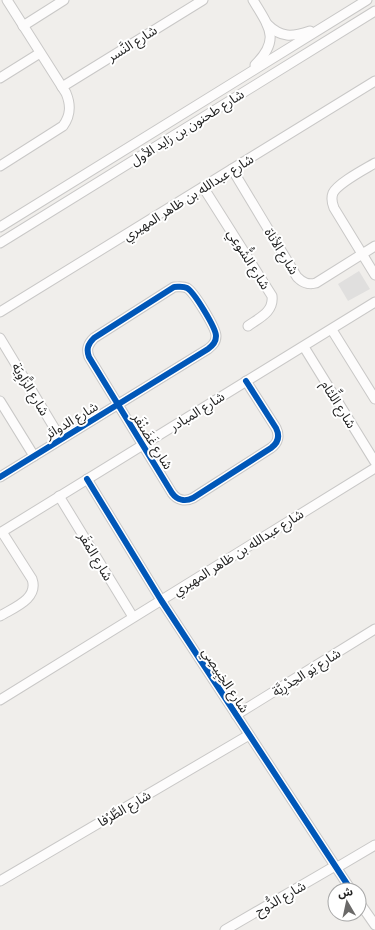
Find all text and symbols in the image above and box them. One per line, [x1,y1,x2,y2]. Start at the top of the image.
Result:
street label: شارع النَّسر [103,22,161,68]
street label: شارع طحنون بن زايد الأول [128,87,248,171]
street label: شارع عبدالله بن ظاهر المهيري [121,152,258,246]
street label: شارع الشُّوعِي [222,224,276,294]
street label: شارع الأناة [259,226,301,279]
street label: شارع الزَّاوِيَة [6,359,54,420]
street label: شارع اللِّثام [315,376,362,433]
street label: شارع المبادر [167,390,229,437]
street label: شارع الدوائر [42,400,102,445]
street label: شارع غَضَنْفَر [126,409,176,474]
street label: شارع عبدالله بن ظاهر المهيري [171,507,308,601]
street label: شارع المَقَر [72,528,116,585]
street label: شارع الخِبِيصِي [197,646,251,717]
street label: شارع يَو الحِدْرِيَّة [269,646,345,702]
street label: شارع الطَّرْفا [95,788,155,832]
street label: شارع الدُّوح [251,877,310,922]
north arrow [327,882,367,922]
text: ش [337,885,354,901]

